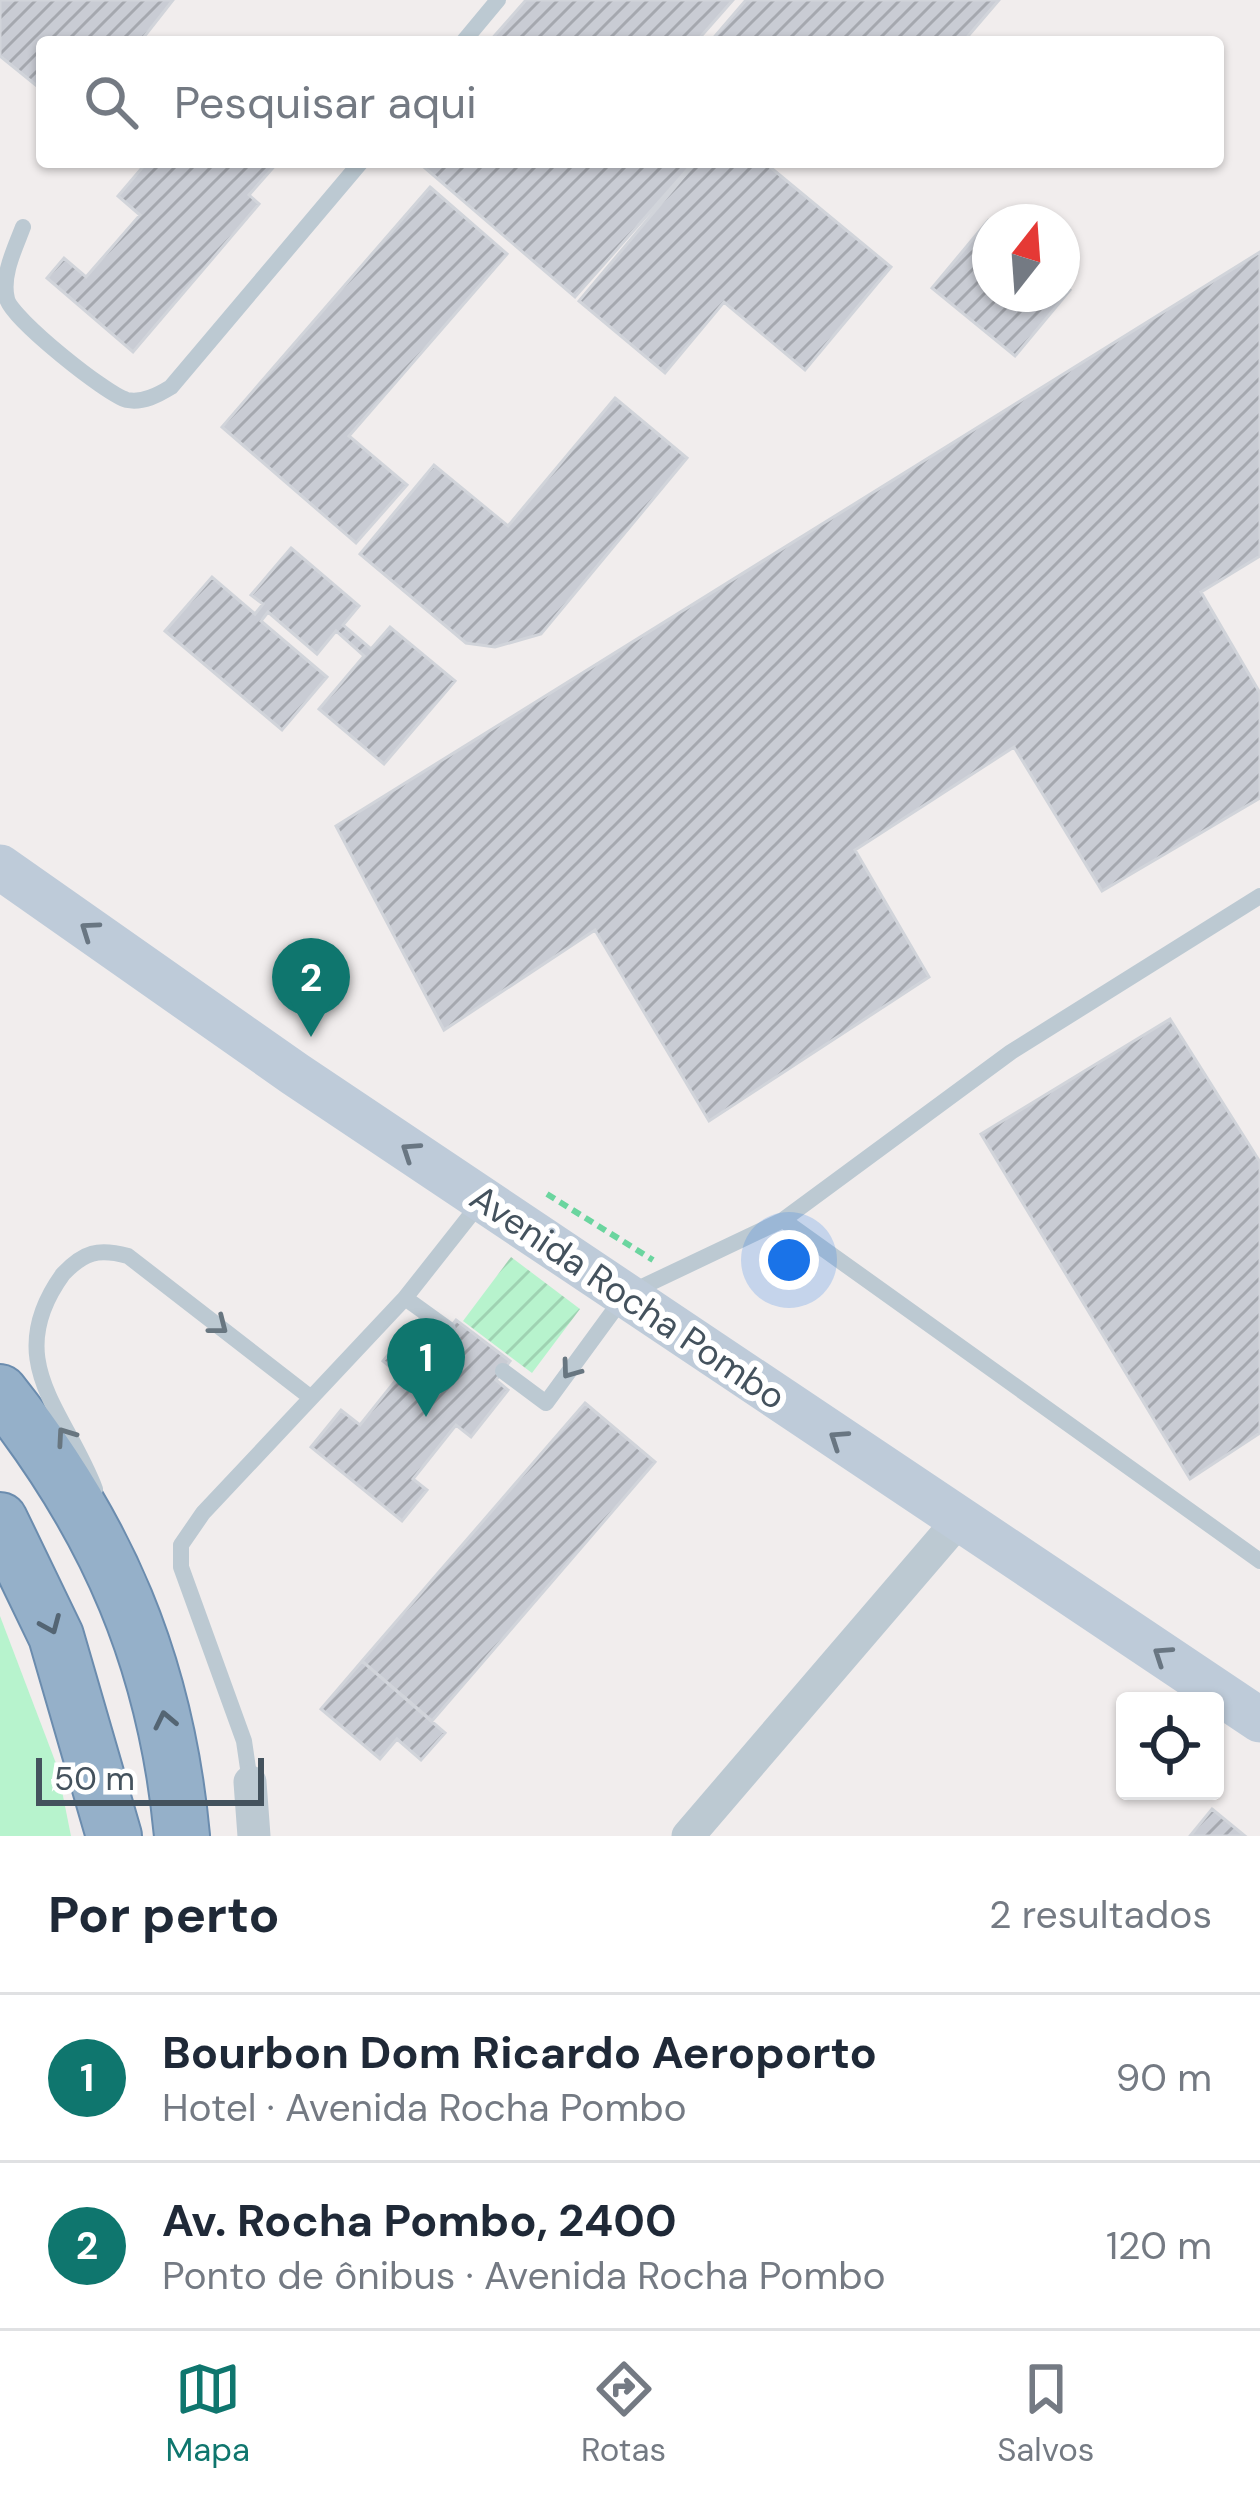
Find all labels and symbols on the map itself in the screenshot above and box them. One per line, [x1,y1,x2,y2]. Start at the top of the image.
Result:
north arrow [972,204,1080,312]
one-way arrow [80,922,102,944]
pin: 2 [272,938,350,1037]
one-way arrow [401,1143,423,1165]
street label: Avenida Rocha Pombo [461,1174,795,1420]
your location [759,1230,819,1290]
one-way arrow [206,1312,228,1333]
pin: 1 [387,1318,465,1417]
one-way arrow [562,1357,584,1378]
one-way arrow [57,1427,79,1449]
one-way arrow [829,1431,851,1453]
one-way arrow [37,1614,61,1635]
one-way arrow [1154,1648,1176,1670]
one-way arrow [153,1711,178,1731]
scale bar [36,1752,264,1805]

